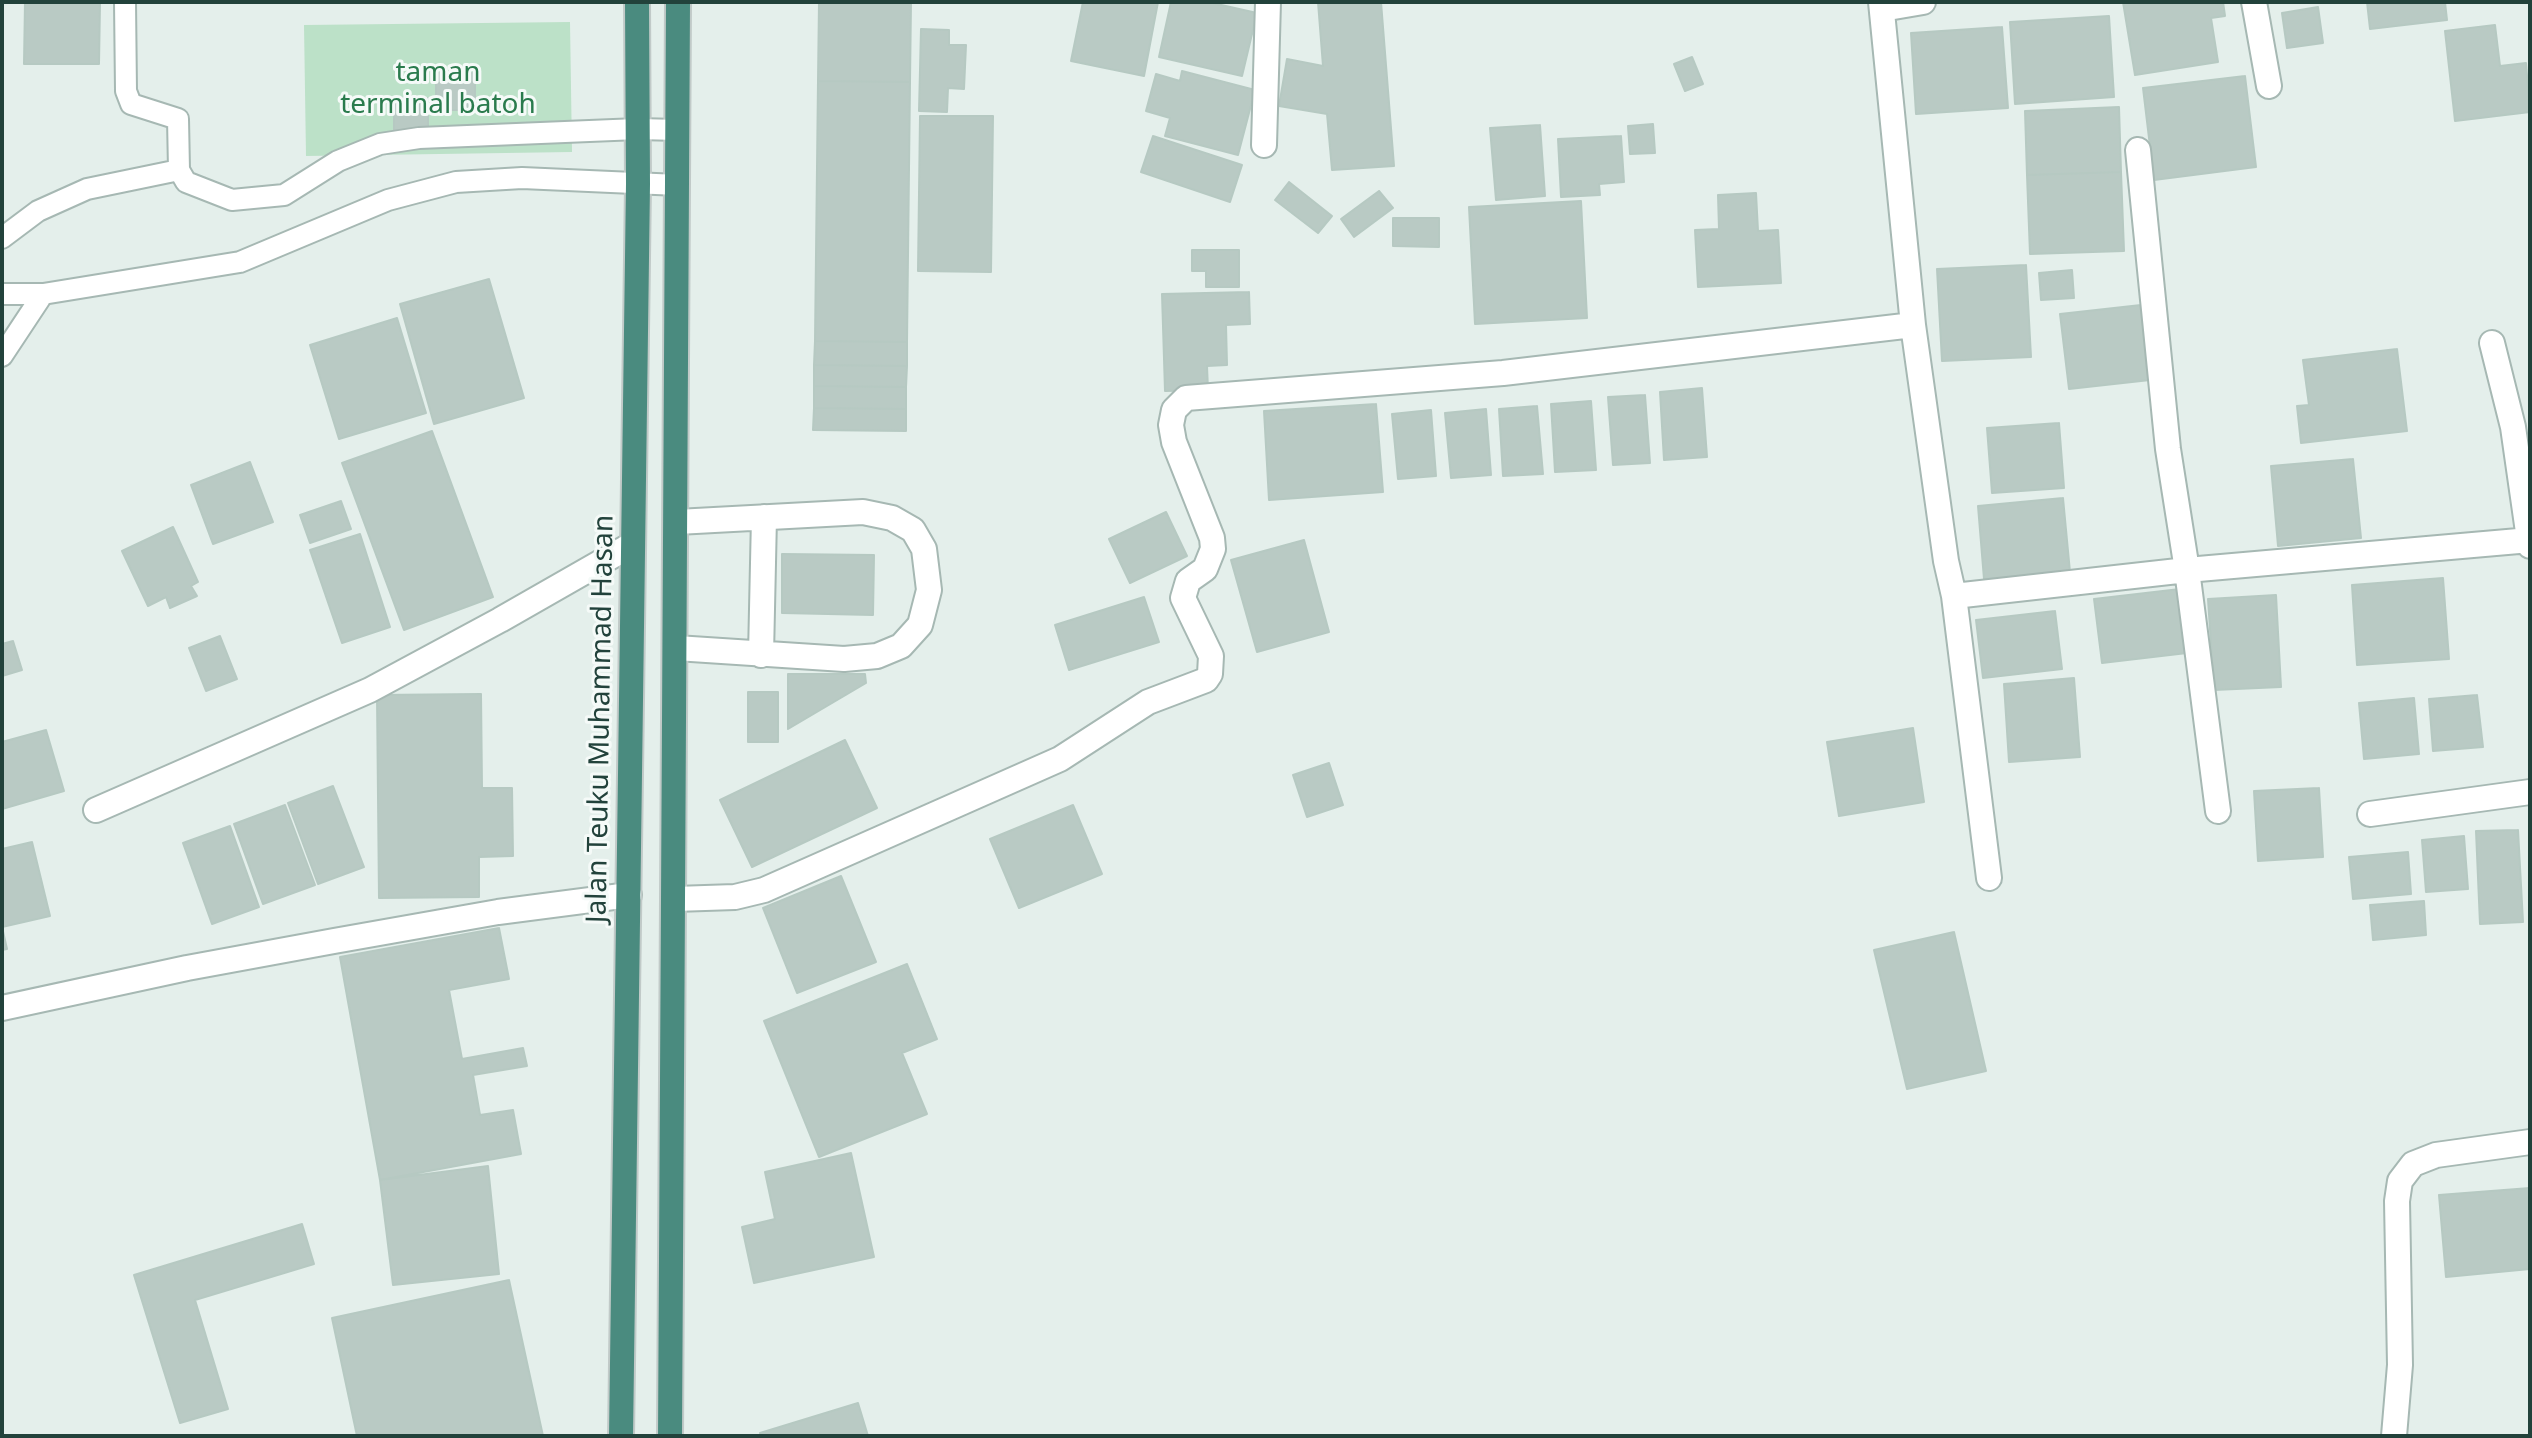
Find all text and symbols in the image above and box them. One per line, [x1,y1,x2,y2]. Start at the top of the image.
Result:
park label: taman terminal batoh [340,56,536,122]
street label: Jalan Teuku Muhammad Hasan [581,515,621,923]

